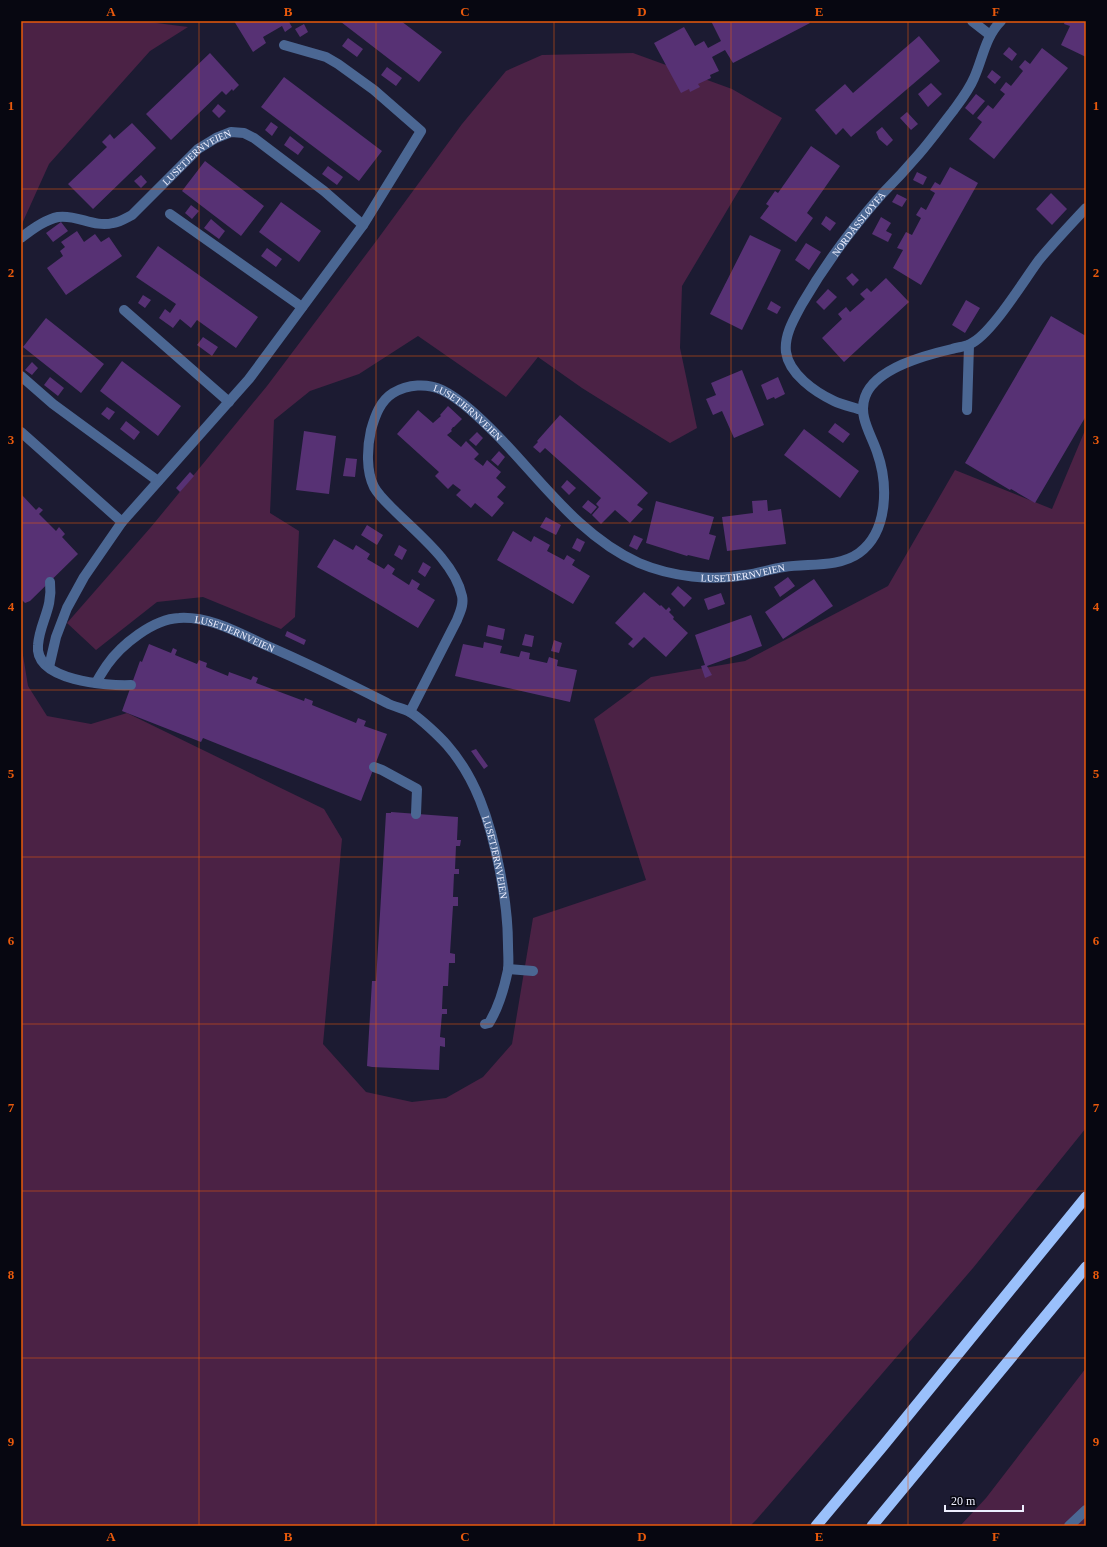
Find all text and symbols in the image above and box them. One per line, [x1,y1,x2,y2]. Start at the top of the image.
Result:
text: A [106,4,116,19]
text: B [284,4,293,19]
text: C [460,4,470,19]
text: D [637,4,647,19]
text: E [815,4,823,19]
text: F [992,4,1000,19]
text: 1 [8,98,14,113]
text: 1 [1093,98,1099,113]
street label: LUSETJERNVEIEN [160,127,233,187]
street label: NORDÅSSLØYFA [829,189,888,258]
text: 2 [8,265,14,280]
text: 2 [1093,265,1099,280]
street label: LUSETJERNVEIEN [432,382,505,443]
text: 3 [8,432,15,447]
text: 3 [1093,432,1100,447]
street label: LUSETJERNVEIEN [700,561,786,583]
text: 4 [8,599,15,614]
text: 4 [1093,599,1100,614]
street label: LUSETJERNVEIEN [194,613,276,654]
text: 5 [8,766,15,781]
text: 5 [1093,766,1100,781]
street label: LUSETJERNVEIEN [481,814,510,900]
text: 6 [8,933,15,948]
text: 6 [1093,933,1100,948]
text: 7 [8,1100,15,1115]
text: 7 [1093,1100,1100,1115]
text: 8 [8,1267,15,1282]
text: 8 [1093,1267,1100,1282]
text: 9 [8,1434,15,1449]
text: 9 [1093,1434,1100,1449]
scale bar [945,1487,1023,1513]
text: 20 m [951,1494,976,1508]
text: A [106,1529,116,1544]
text: B [284,1529,293,1544]
text: C [460,1529,470,1544]
text: D [637,1529,647,1544]
text: E [815,1529,823,1544]
text: F [992,1529,1000,1544]

